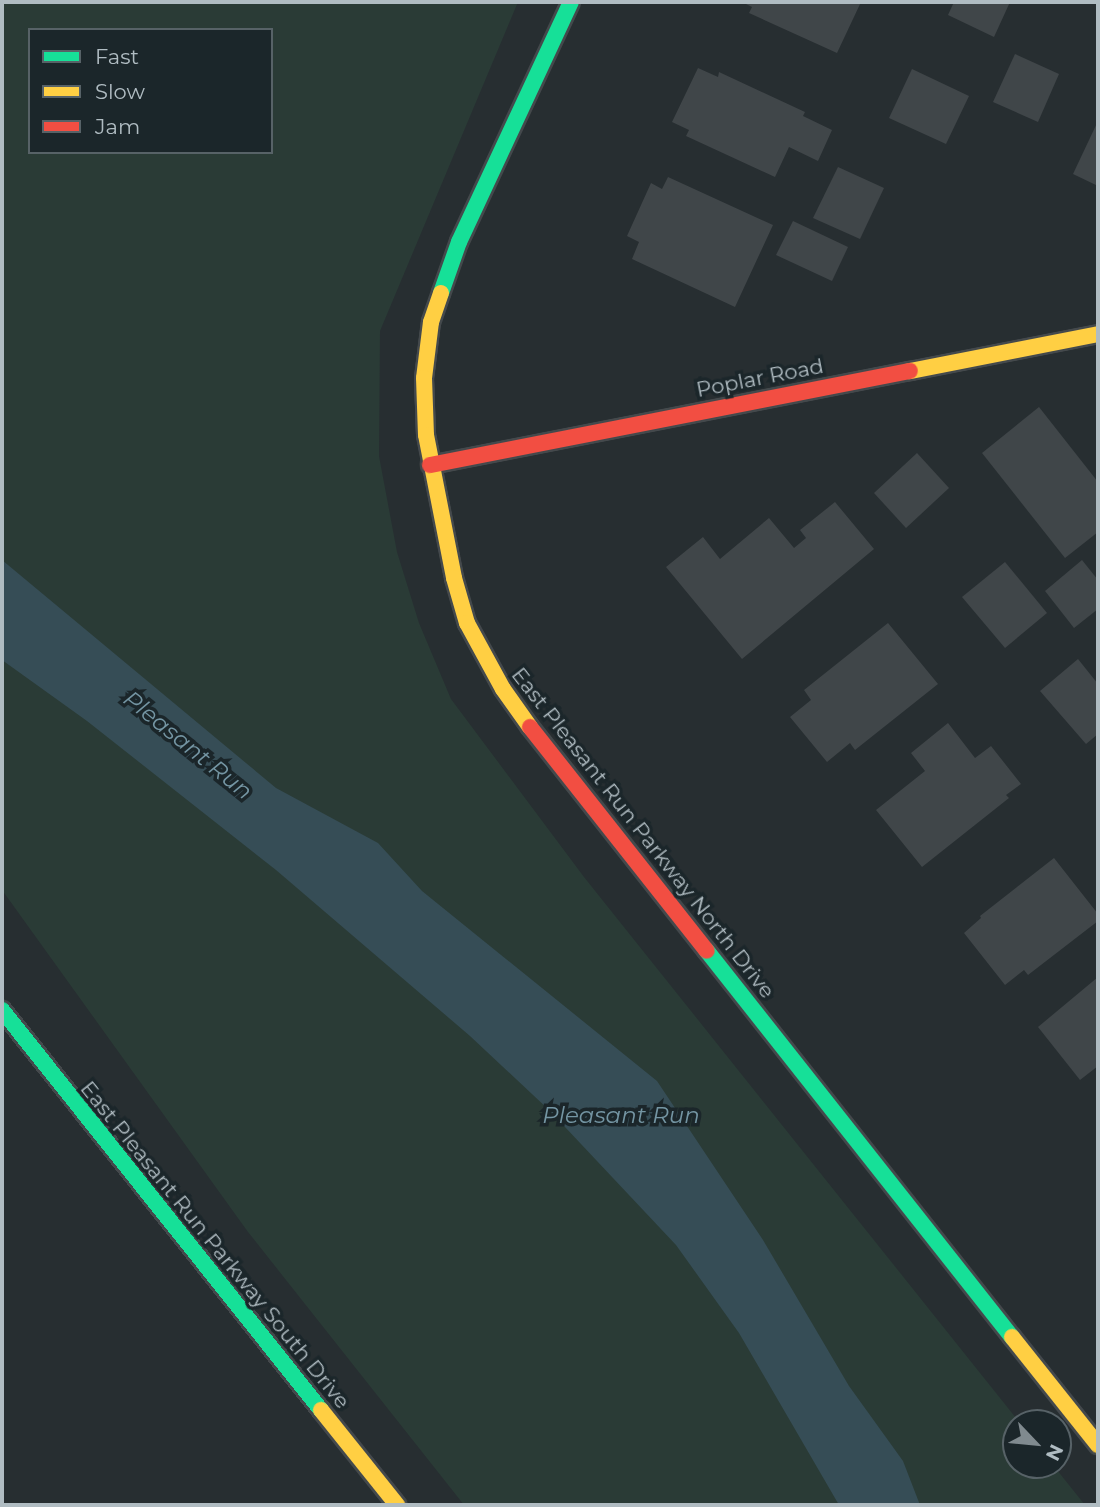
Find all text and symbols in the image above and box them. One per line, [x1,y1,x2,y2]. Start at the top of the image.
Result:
legend [28,28,273,154]
text: Fast [95,44,139,69]
text: Slow [95,79,145,104]
text: Jam [95,114,140,139]
street label: Poplar Road [694,353,826,403]
street label: East Pleasant Run Parkway North Drive [506,663,780,1003]
water label: Pleasant Run [118,685,258,805]
street label: East Pleasant Run Parkway South Drive [75,1076,355,1414]
water label: Pleasant Run [542,1101,700,1129]
north arrow [1002,1409,1072,1479]
text: N [1041,1441,1068,1464]

